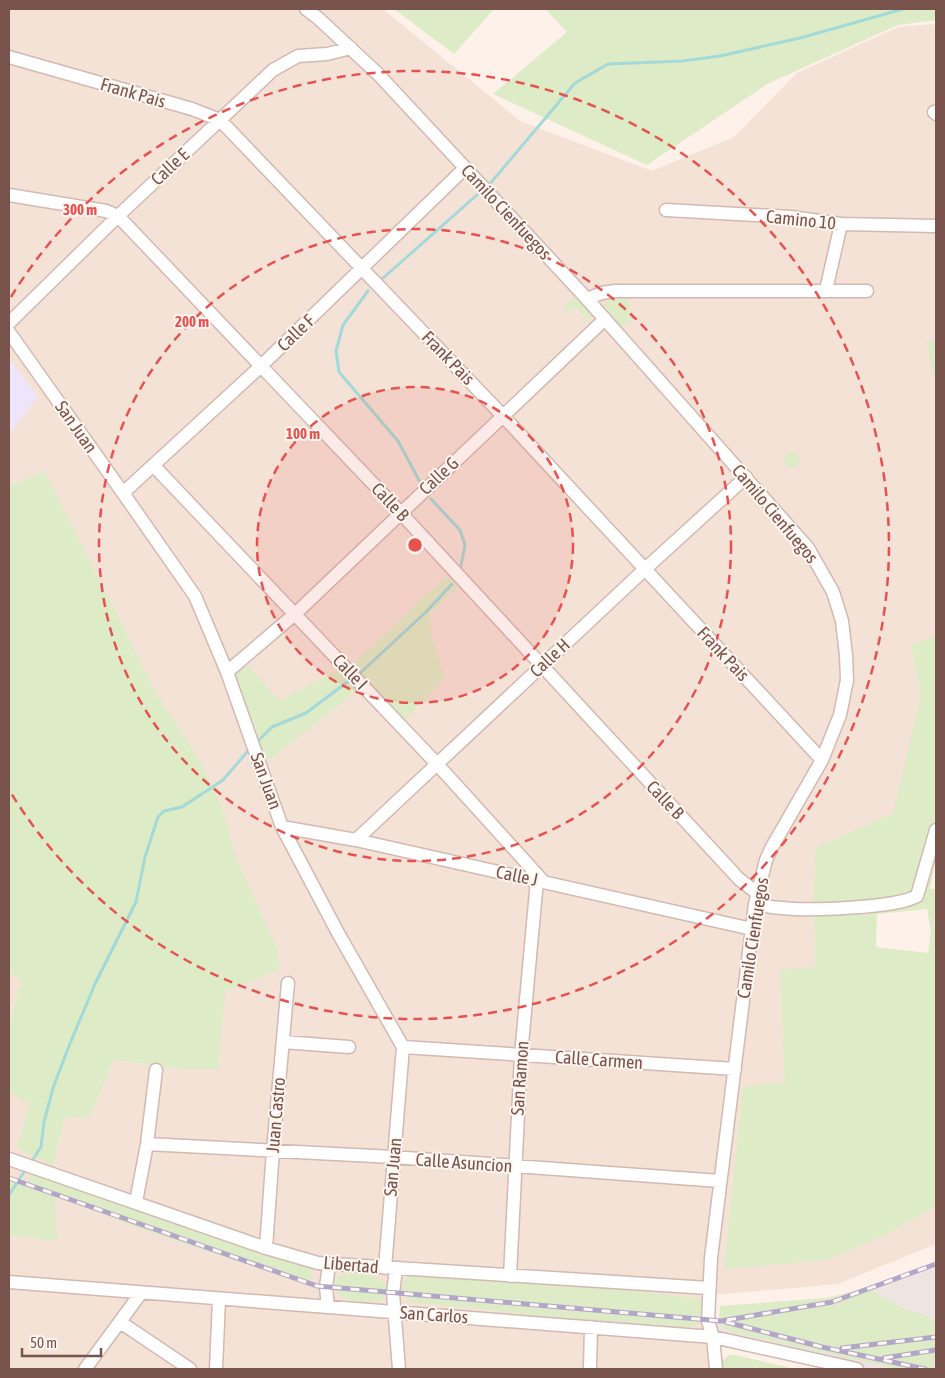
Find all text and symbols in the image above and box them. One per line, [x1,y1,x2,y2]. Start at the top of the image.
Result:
street label: Frank Pais [98,73,168,112]
street label: Calle E [146,144,193,189]
street label: Camilo Cienfuegos [457,160,556,264]
text: 300 m [63,201,97,218]
street label: Camino 10 [765,205,837,234]
street label: Calle F [273,309,319,355]
text: 200 m [175,313,209,330]
street label: Frank Pais [418,326,479,389]
street label: San Juan [51,397,102,457]
text: 100 m [286,425,320,442]
street label: Calle G [415,452,463,499]
street label: Camilo Cienfuegos [728,460,823,567]
street label: Calle B [367,478,414,526]
centre of rings [406,536,424,554]
street label: Frank Pais [693,622,754,685]
street label: Calle H [525,634,574,681]
street label: Calle I [329,650,372,694]
street label: San Juan [247,750,286,812]
street label: Calle B [642,776,689,824]
street label: Calle J [494,861,540,890]
street label: Camilo Cienfuegos [733,876,772,1000]
street label: San Ramon [506,1040,533,1116]
street label: Calle Carmen [554,1046,644,1073]
street label: Juan Castro [262,1076,289,1154]
street label: San Juan [379,1137,406,1197]
street label: Calle Asuncion [415,1149,513,1176]
street label: Libertad [323,1252,379,1277]
street label: San Carlos [399,1302,469,1327]
scale bar [22,1326,101,1358]
text: 50 m [30,1334,57,1351]

